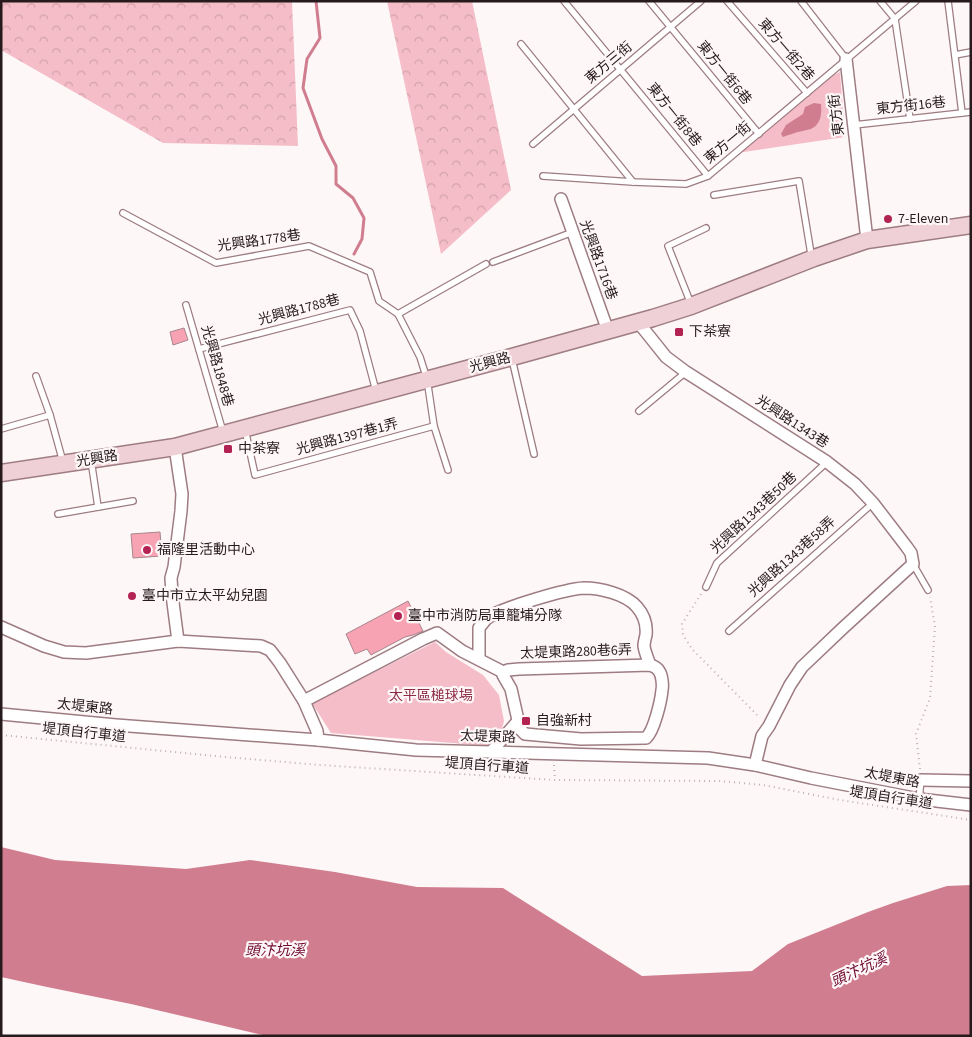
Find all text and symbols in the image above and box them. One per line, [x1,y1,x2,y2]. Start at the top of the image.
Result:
street label: 東方一街2巷 [753,14,819,86]
street label: 東方三街 [581,37,637,89]
street label: 東方一街6巷 [692,37,756,109]
street label: 東方一街8巷 [642,79,706,151]
street label: 東方街16巷 [875,92,947,120]
street label: 東方街 [825,93,849,137]
street label: 東方一街 [700,117,756,169]
place label: 7-Eleven [898,209,948,229]
marker: 7-Eleven [882,213,894,225]
street label: 光興路1716巷 [574,217,622,303]
street label: 光興路1778巷 [216,225,302,257]
street label: 光興路1788巷 [256,289,342,331]
place label: 下茶寮 [689,322,731,342]
street label: 光興路1848巷 [196,323,238,409]
marker: 下茶寮 [673,326,685,338]
street label: 光興路 [467,348,513,378]
street label: 光興路1343巷 [751,391,833,453]
street label: 光興路1397巷1弄 [294,414,400,460]
place label: 中茶寮 [238,439,280,459]
marker: 中茶寮 [222,443,234,455]
street label: 光興路 [75,446,119,472]
street label: 光興路1343巷50巷 [706,468,802,558]
street label: 光興路1343巷58弄 [744,512,840,602]
place label: 福隆里活動中心 [157,540,255,560]
marker: 福隆里活動中心 [141,544,153,556]
place label: 臺中市立太平幼兒園 [142,586,268,606]
marker: 臺中市立太平幼兒園 [126,590,138,602]
place label: 臺中市消防局車籠埔分隊 [408,606,562,626]
marker: 臺中市消防局車籠埔分隊 [392,610,404,622]
street label: 太堤東路280巷6弄 [520,640,632,664]
park label: 太平區槌球場 [389,686,473,706]
street label: 太堤東路 [56,694,114,720]
place label: 自強新村 [536,711,592,731]
marker: 自強新村 [520,715,532,727]
street label: 堤頂自行車道 [41,719,127,747]
street label: 太堤東路 [460,726,516,748]
street label: 堤頂自行車道 [444,753,530,779]
street label: 太堤東路 [863,763,921,793]
street label: 堤頂自行車道 [848,782,934,814]
water label: 頭汴坑溪 [245,940,307,961]
water label: 頭汴坑溪 [827,947,892,992]

